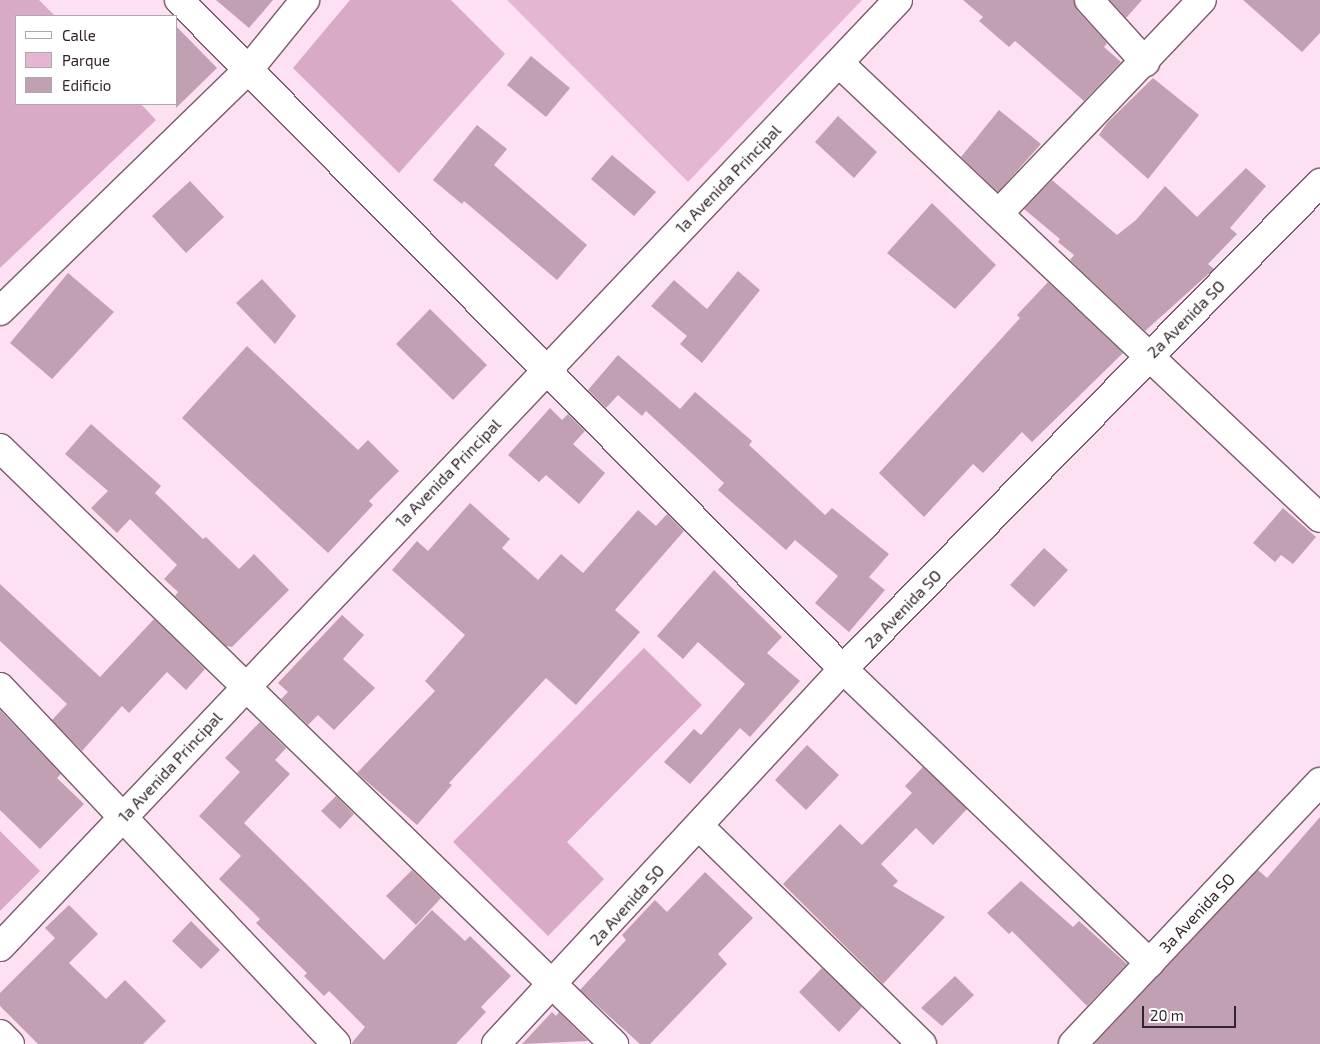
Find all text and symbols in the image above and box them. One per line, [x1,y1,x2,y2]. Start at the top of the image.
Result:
legend [15,15,178,105]
text: Calle [62,26,96,44]
text: Parque [62,51,110,69]
text: Edificio [62,76,111,94]
street label: 1a Avenida Principal [671,121,785,237]
street label: 2a Avenida SO [1143,276,1229,362]
street label: 1a Avenida Principal [391,415,505,531]
street label: 2a Avenida SO [861,566,945,652]
street label: 1a Avenida Principal [114,708,226,826]
street label: 2a Avenida SO [586,861,668,949]
street label: 3a Avenida SO [1155,869,1239,957]
scale bar [1145,996,1239,1028]
text: 20 m [1150,1006,1184,1024]

